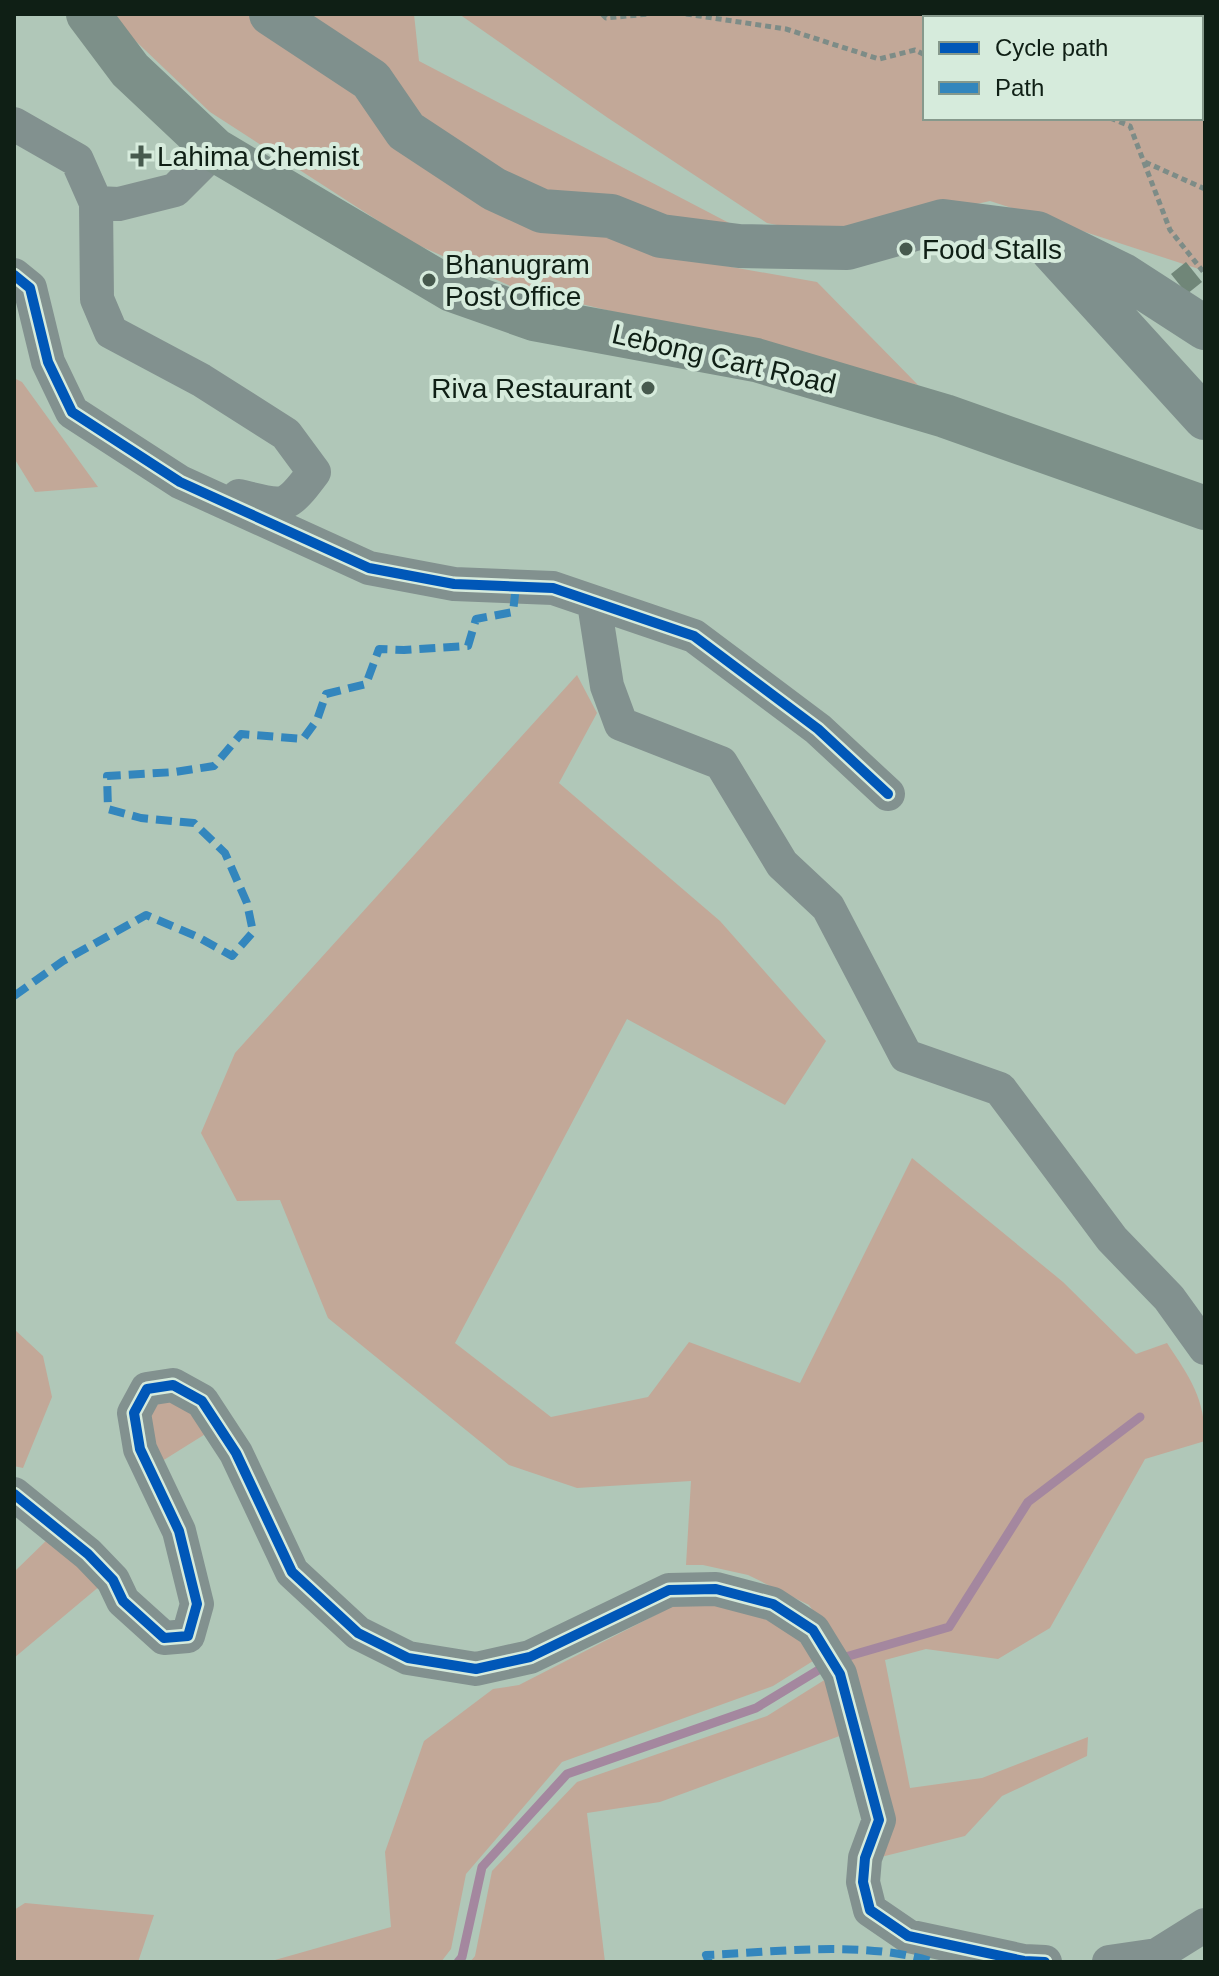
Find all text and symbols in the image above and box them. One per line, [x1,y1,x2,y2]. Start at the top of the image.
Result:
legend [923,16,1203,120]
text: Cycle path [995,34,1108,61]
text: Path [995,74,1044,101]
place label: Lahima Chemist [157,141,360,172]
marker: Lahima Chemist [132,147,150,165]
place label: Food Stalls [922,234,1062,265]
marker: Food Stalls [897,240,915,258]
place label: Bhanugram Post Office [445,249,590,312]
marker: Bhanugram Post Office [420,271,438,289]
street label: Lebong Cart Road [609,318,839,400]
place label: Riva Restaurant [431,373,632,404]
marker: Riva Restaurant [639,379,657,397]

